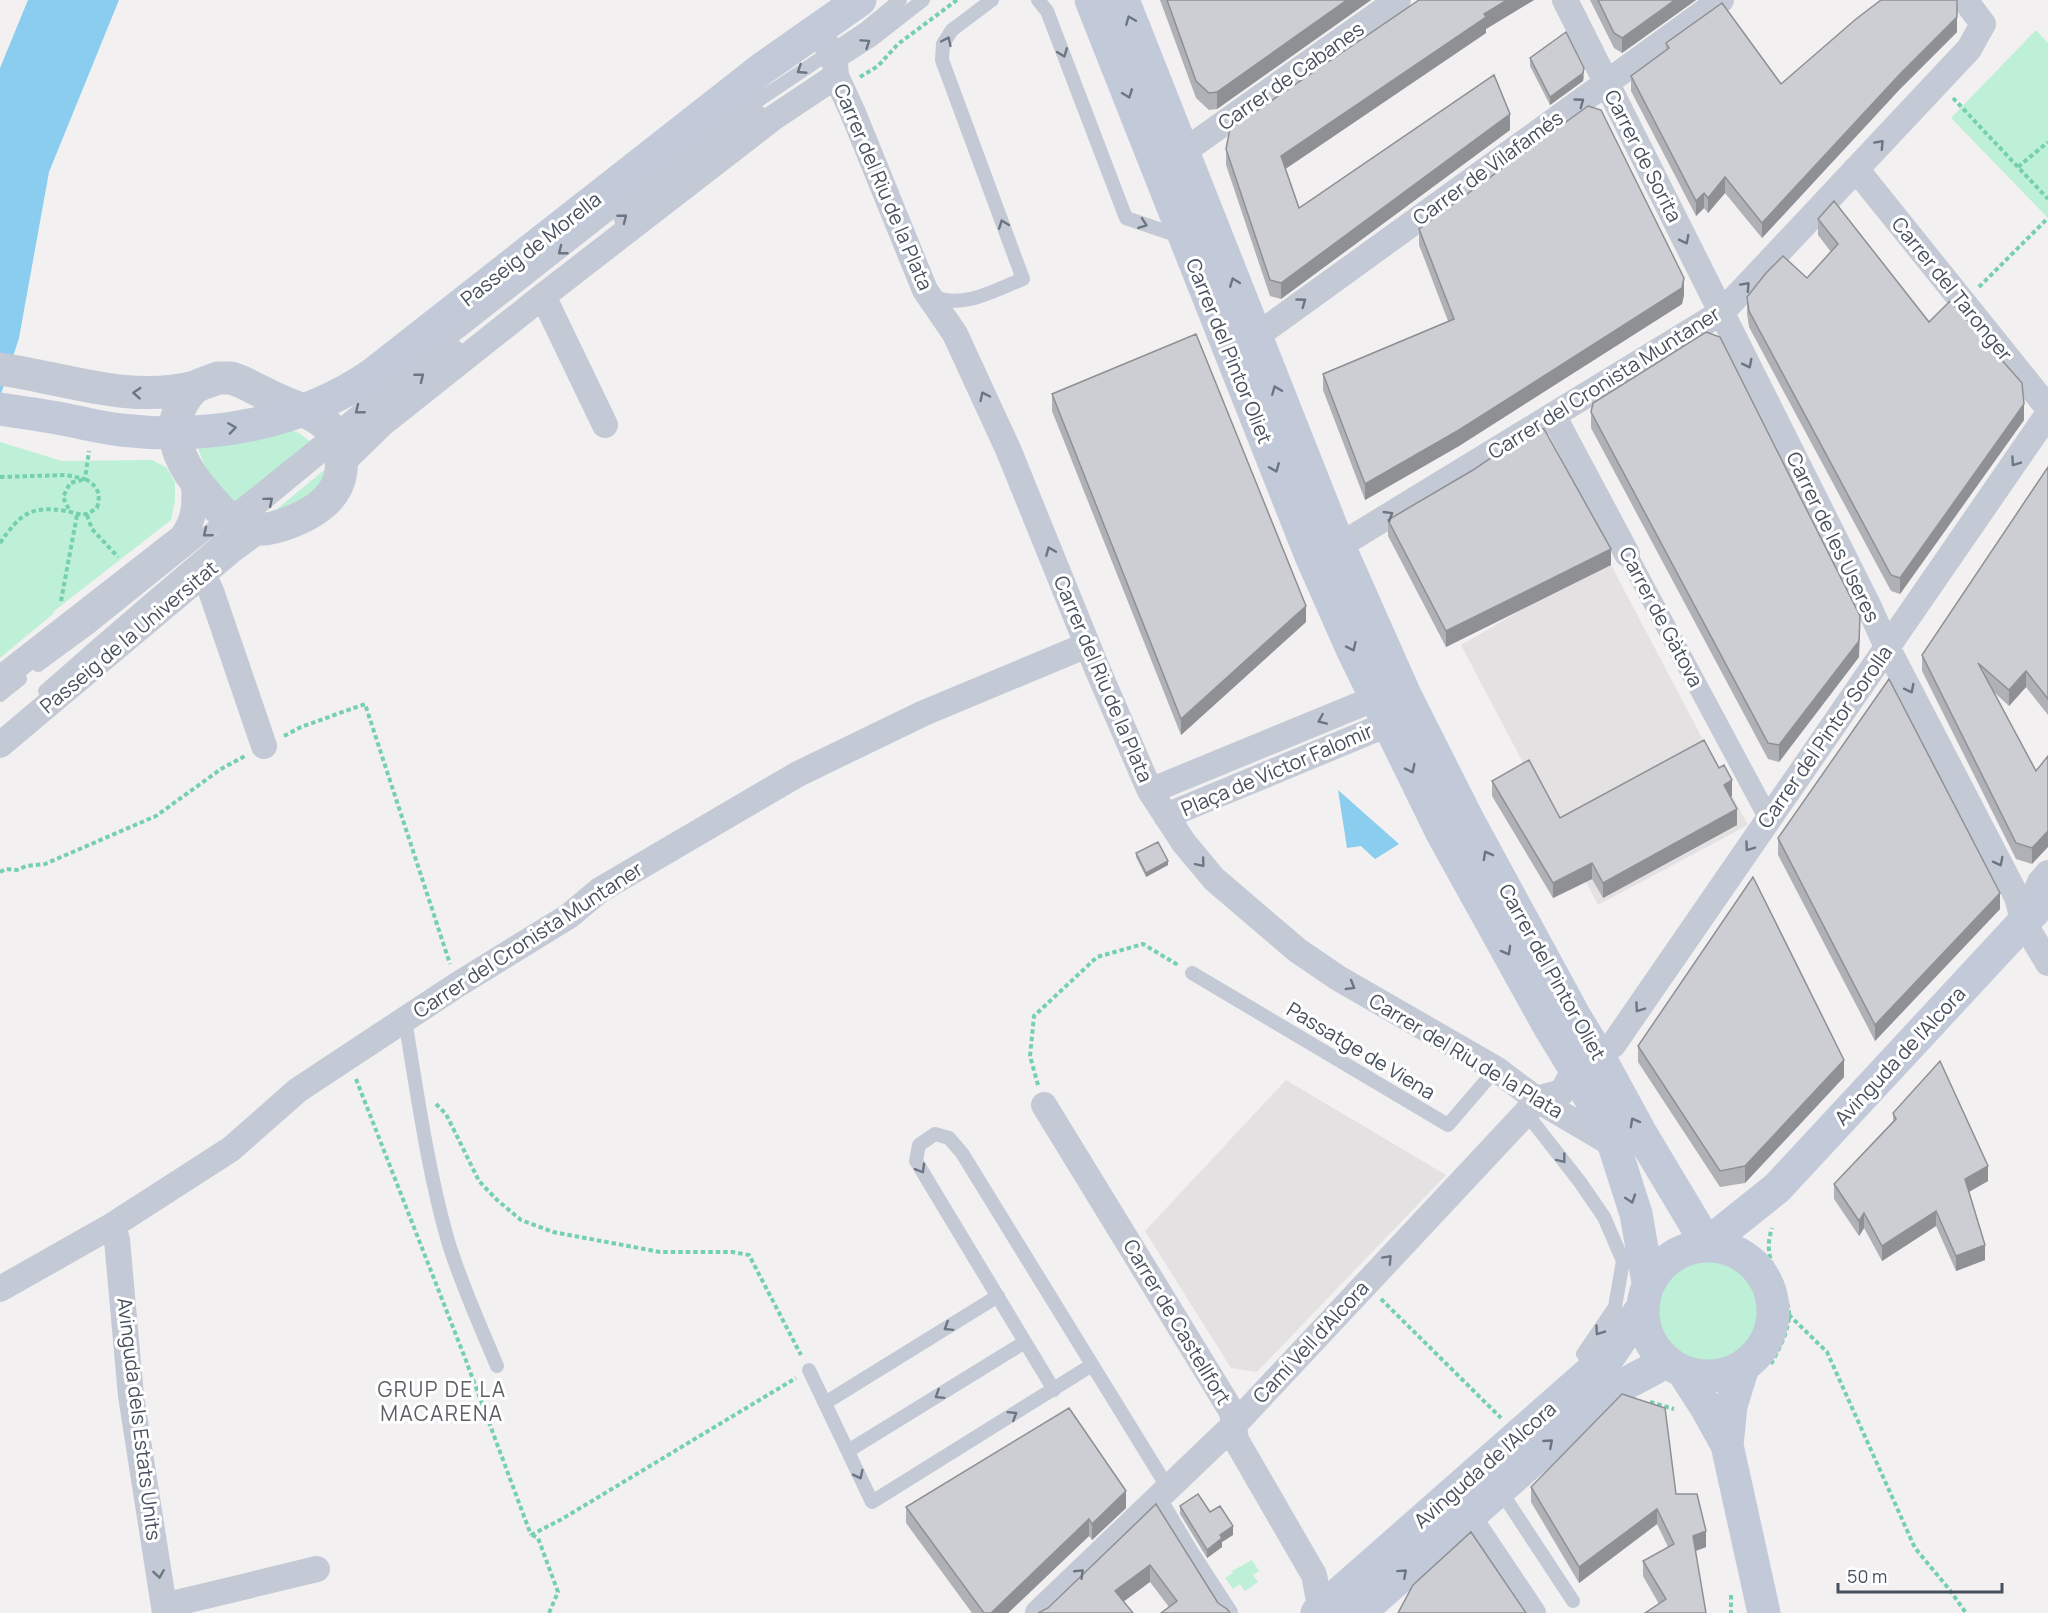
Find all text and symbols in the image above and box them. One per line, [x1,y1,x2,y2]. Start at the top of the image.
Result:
one-way arrow [1125,15,1138,26]
street label: Carrer de Cabanes [1212,15,1369,136]
one-way arrow [939,36,951,47]
one-way arrow [859,39,870,50]
one-way arrow [1055,47,1068,58]
one-way arrow [797,63,808,74]
street label: Carrer del Riu de la Plata [828,79,939,294]
street label: Carrer de Sorita [1598,85,1688,227]
one-way arrow [1121,87,1133,98]
one-way arrow [1573,98,1584,109]
street label: Carrer de Vilafamés [1407,104,1568,231]
one-way arrow [1872,140,1883,151]
street label: Passeig de Morella [455,185,606,312]
street label: Carrer del Taronger [1886,211,2019,366]
one-way arrow [616,215,627,226]
one-way arrow [1137,217,1148,230]
one-way arrow [997,219,1010,230]
one-way arrow [1678,234,1690,245]
one-way arrow [558,243,569,254]
street label: Carrer del Pintor Oliet [1180,254,1279,447]
one-way arrow [1229,277,1241,288]
one-way arrow [1739,282,1750,293]
one-way arrow [1296,299,1307,310]
street label: Carrer del Cronista Muntaner [1483,300,1725,465]
one-way arrow [1740,358,1752,369]
one-way arrow [413,374,424,385]
one-way arrow [1271,385,1283,396]
one-way arrow [132,387,141,400]
one-way arrow [979,391,991,402]
one-way arrow [355,403,366,414]
one-way arrow [228,423,237,435]
street label: Carrer de les Useres [1780,447,1886,626]
one-way arrow [2011,455,2022,466]
one-way arrow [1268,462,1281,472]
one-way arrow [262,497,273,508]
one-way arrow [1382,512,1393,523]
one-way arrow [203,525,214,536]
street label: Carrer de Gàtova [1613,542,1710,692]
one-way arrow [1045,547,1057,558]
street label: Passeig de la Universitat [34,554,223,719]
street label: Carrer del Riu de la Plata [1048,571,1159,786]
one-way arrow [1344,640,1356,651]
street label: Carrer del Pintor Sorolla [1751,640,1898,834]
one-way arrow [1903,683,1914,693]
one-way arrow [1317,713,1328,725]
street label: Plaça de Víctor Falomir [1177,717,1377,822]
one-way arrow [1403,763,1415,774]
one-way arrow [1745,841,1756,852]
one-way arrow [1483,851,1494,861]
street label: Carrer del Cronista Muntaner [408,855,648,1024]
one-way arrow [1194,856,1205,867]
one-way arrow [1992,856,2003,867]
street label: Carrer del Pintor Oliet [1493,879,1612,1065]
one-way arrow [1500,945,1511,955]
one-way arrow [1345,979,1356,990]
street label: Avinguda de l'Alcora [1828,980,1971,1131]
street label: Carrer del Riu de la Plata [1364,987,1568,1124]
street label: Passatge de Viena [1282,996,1440,1106]
one-way arrow [1635,1001,1646,1012]
one-way arrow [1630,1117,1641,1128]
one-way arrow [1555,1152,1566,1163]
one-way arrow [914,1163,926,1173]
one-way arrow [1624,1193,1636,1204]
street label: Carrer de Castellfort [1117,1234,1238,1409]
one-way arrow [1381,1256,1392,1266]
street label: Camí Vell d'Alcora [1247,1274,1375,1409]
street label: Avinguda dels Estats Units [111,1296,168,1542]
one-way arrow [944,1320,954,1332]
one-way arrow [1595,1324,1606,1335]
district label: GRUP DE LA MACARENA [378,1375,506,1427]
one-way arrow [935,1387,945,1399]
street label: Avinguda de l'Alcora [1408,1395,1562,1534]
one-way arrow [1007,1410,1017,1422]
one-way arrow [1542,1440,1553,1451]
one-way arrow [852,1468,864,1479]
scale bar [1838,1556,2002,1594]
text: 50 m [1847,1564,1887,1588]
one-way arrow [152,1569,164,1579]
one-way arrow [1072,1569,1083,1580]
one-way arrow [1397,1569,1407,1580]

